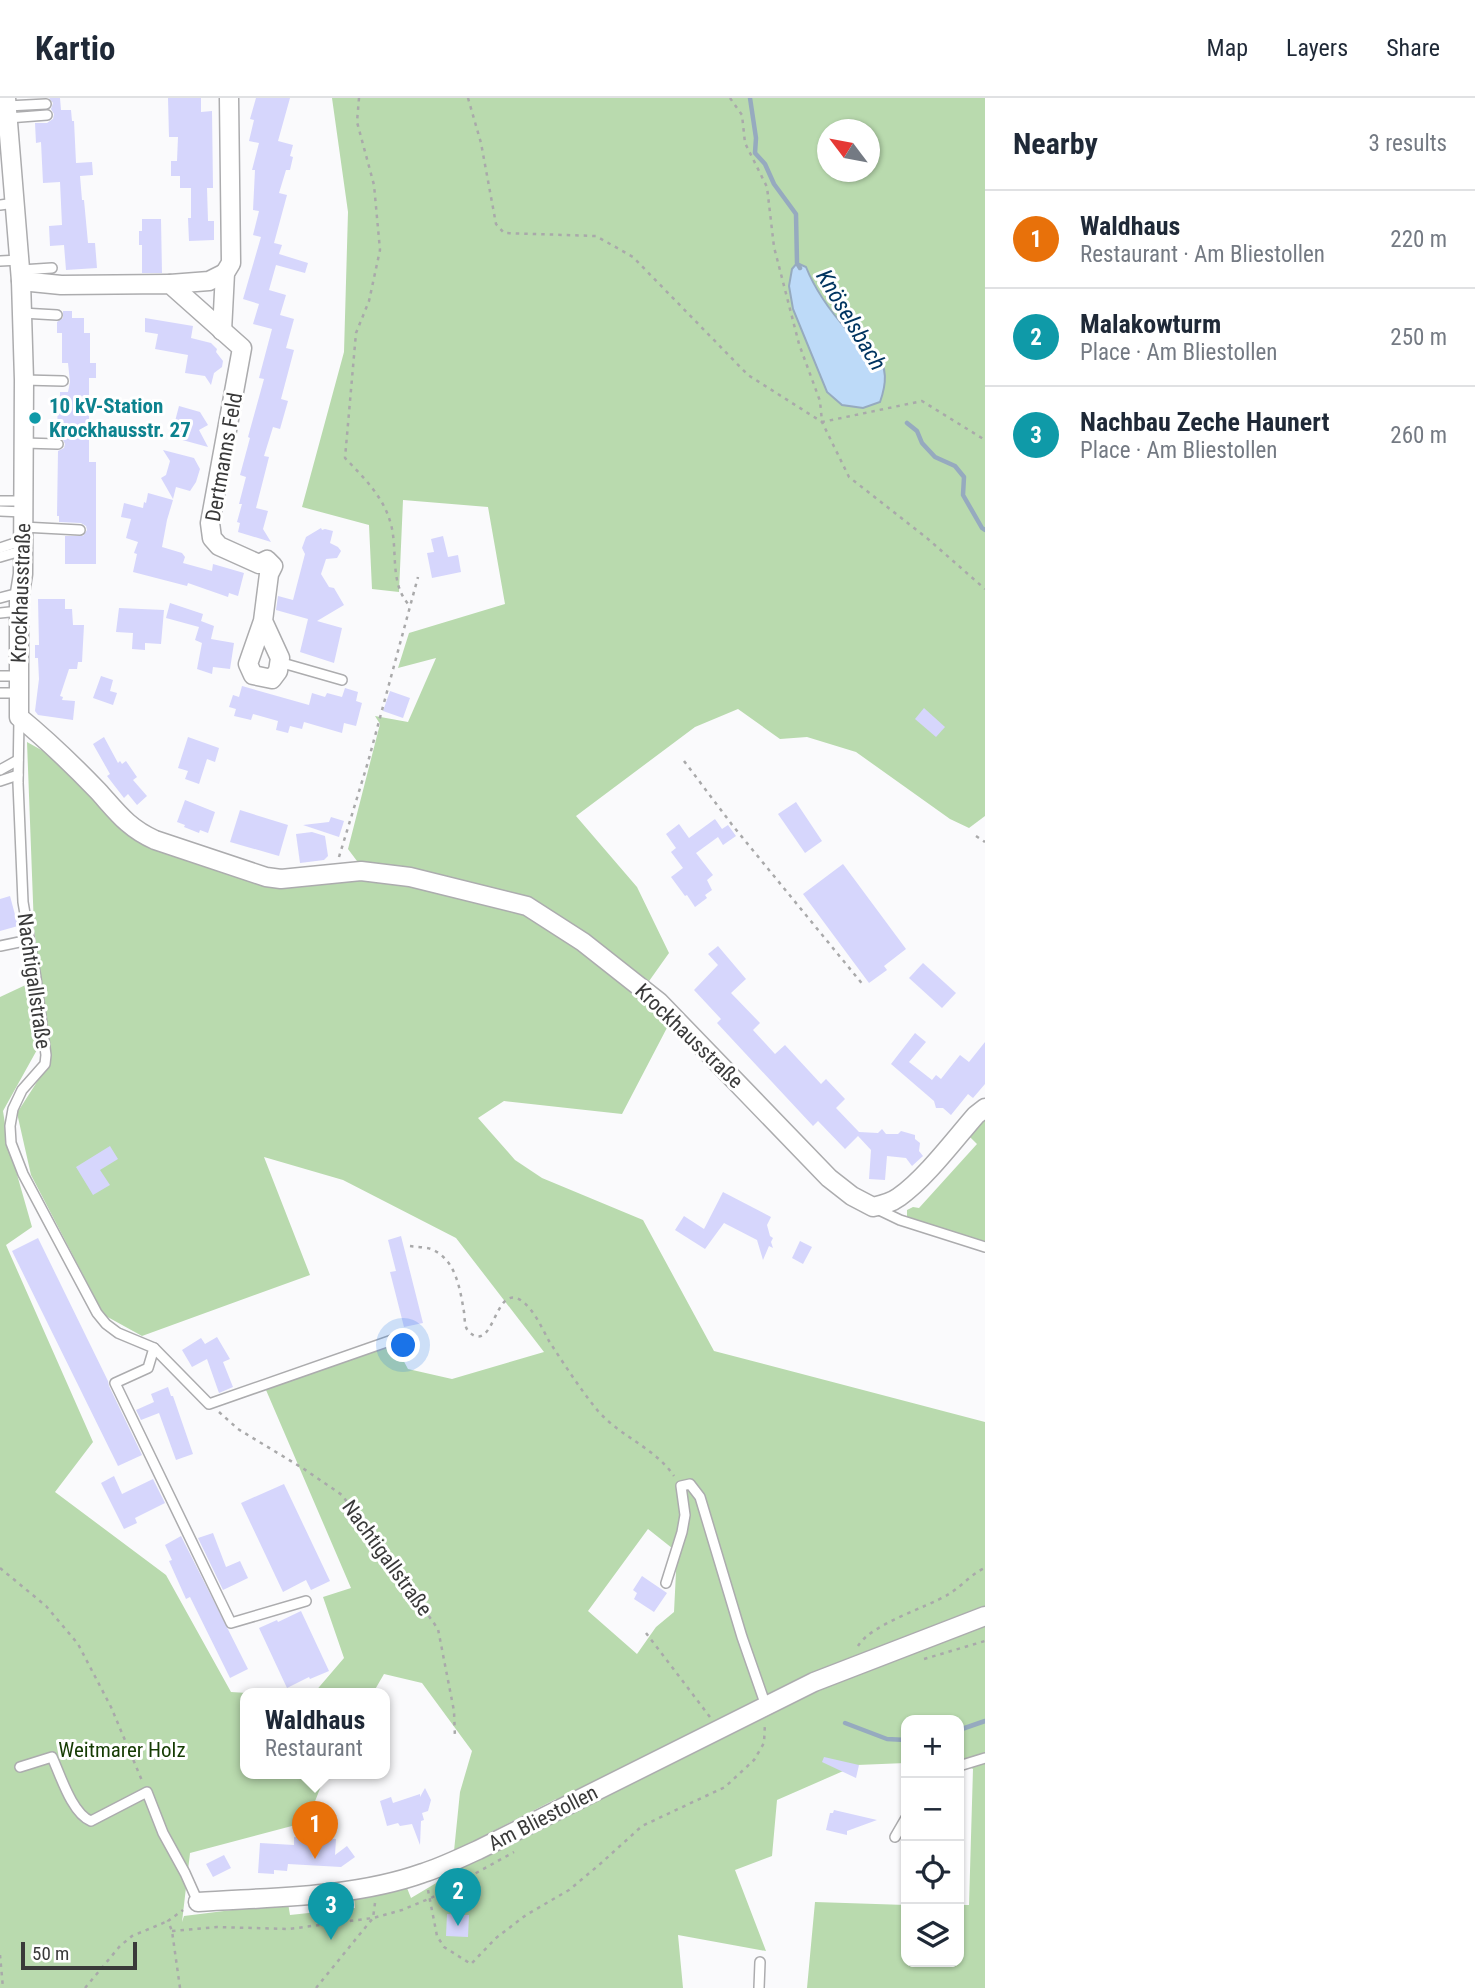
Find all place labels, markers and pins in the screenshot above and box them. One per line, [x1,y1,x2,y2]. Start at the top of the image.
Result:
place label: 10 kV-Station Krockhausstr. 27 [49,394,191,442]
marker: 10 kV-Station Krockhausstr. 27 [27,410,43,426]
pin: 1 [292,1801,338,1859]
pin: 2 [435,1868,481,1926]
pin: 3 [308,1882,354,1940]

